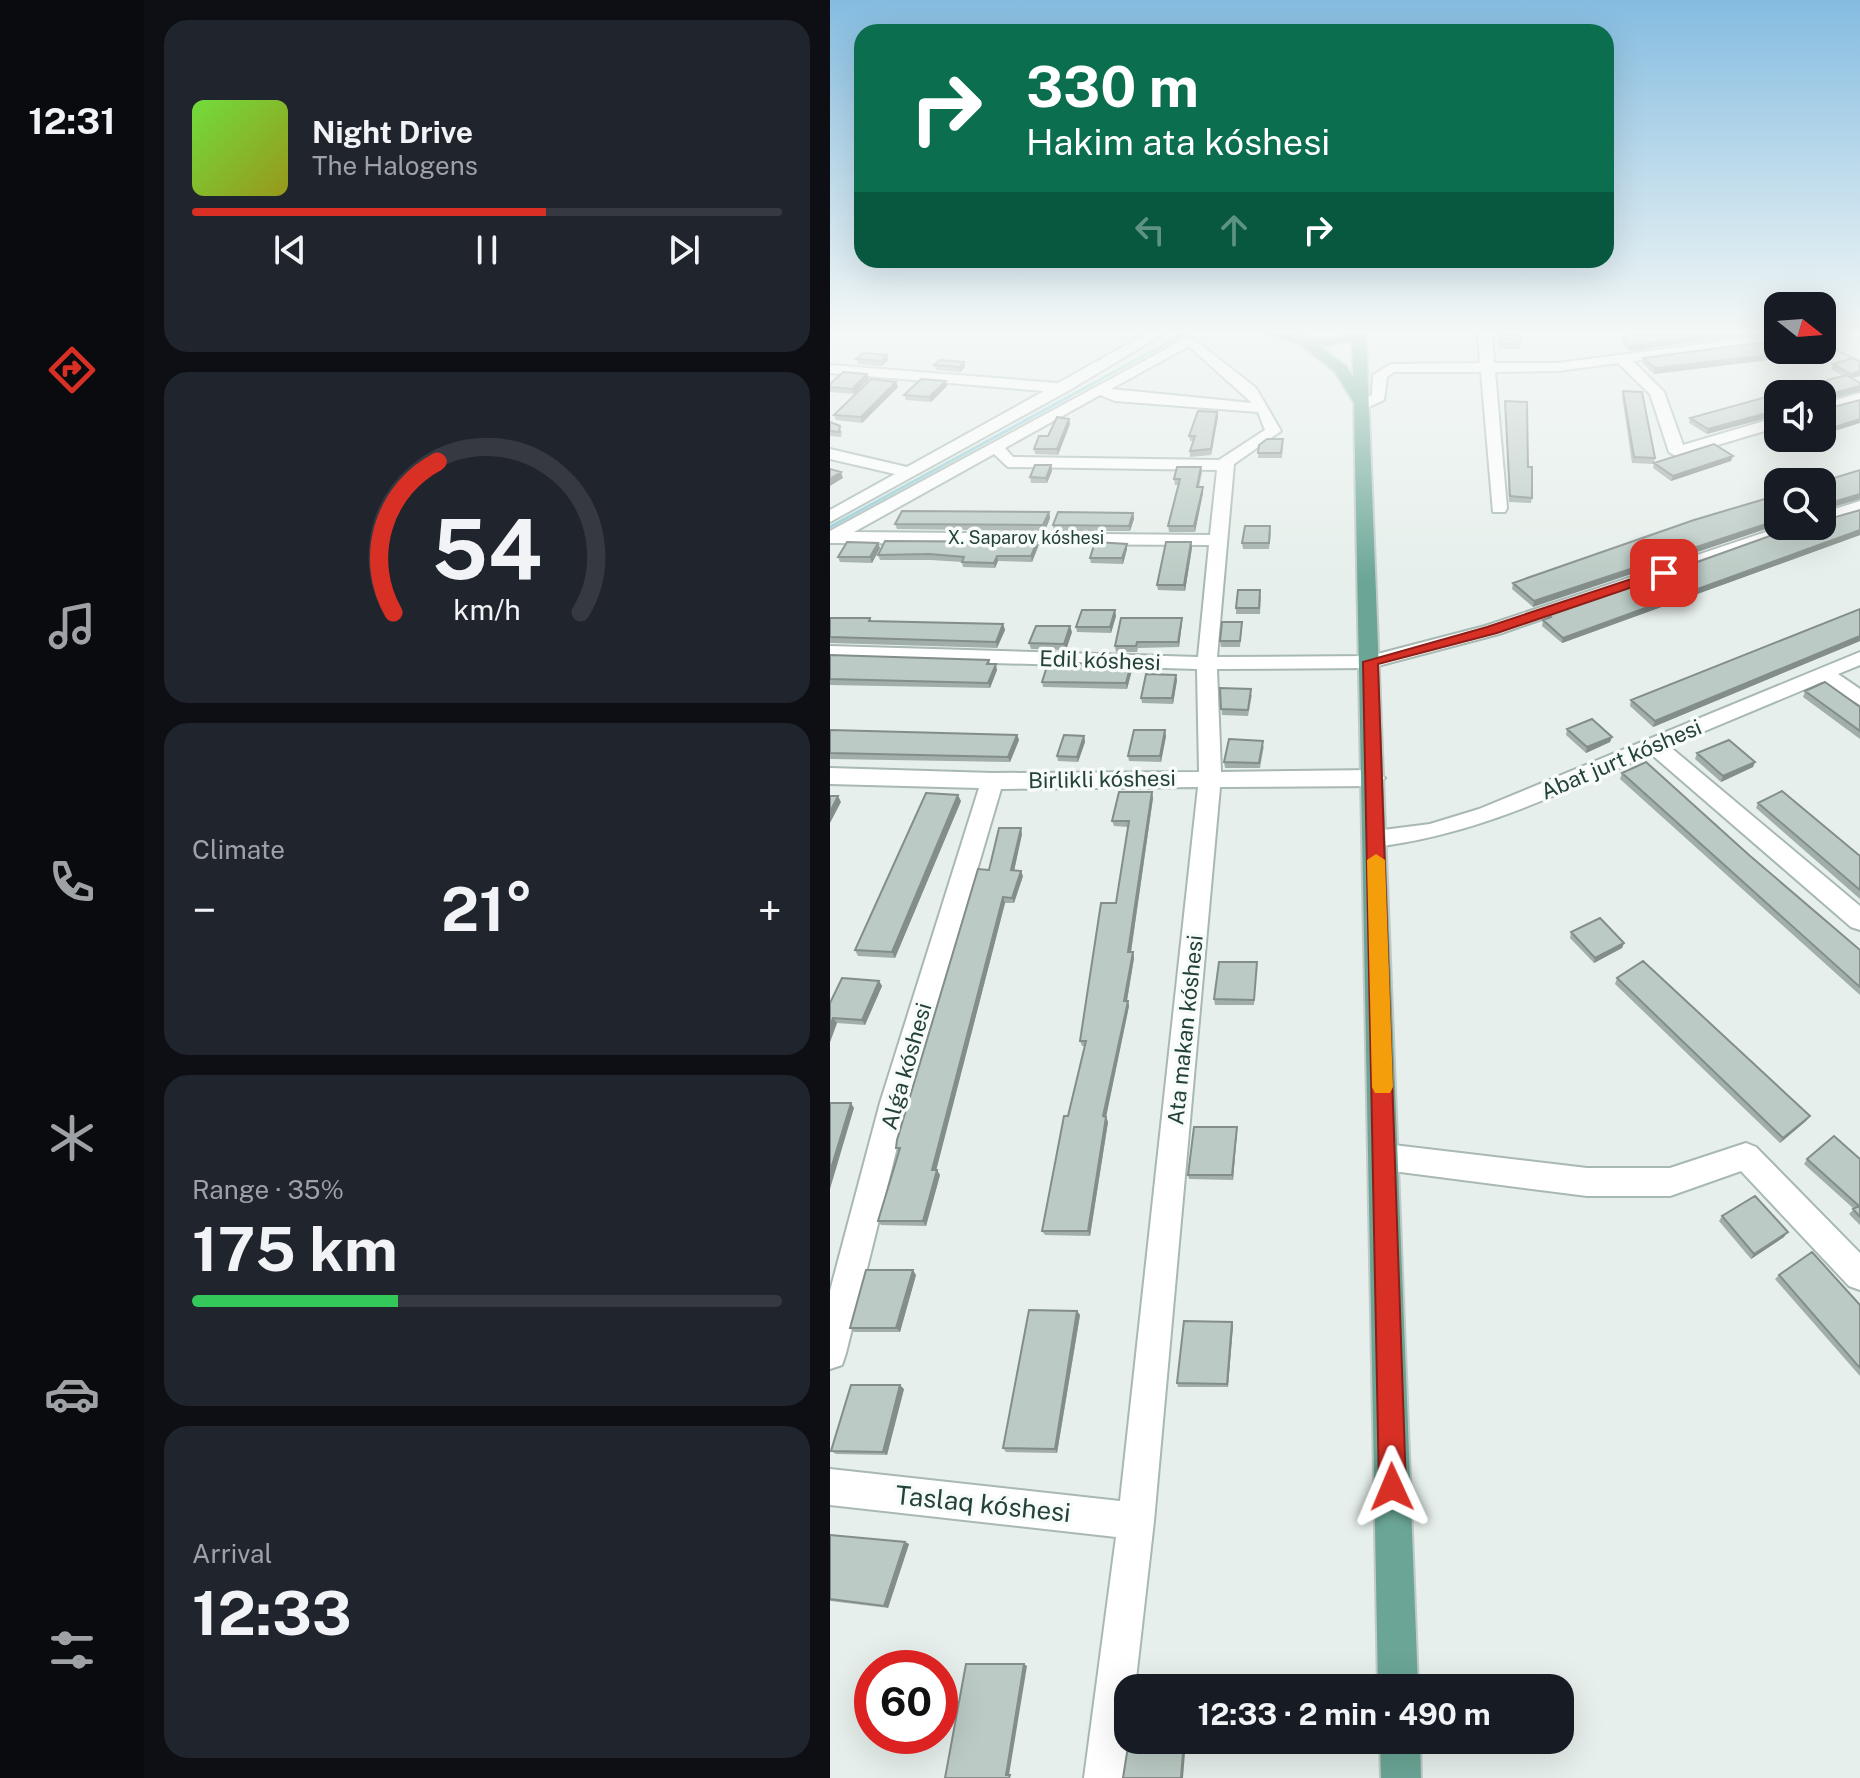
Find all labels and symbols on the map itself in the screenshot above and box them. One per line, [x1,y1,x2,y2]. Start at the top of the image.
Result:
north arrow [1764,292,1836,364]
street label: X. Saparov kóshesi [948,527,1104,548]
pin [1630,539,1698,607]
street label: Edil kóshesi [1039,645,1161,675]
street label: Abat jurt kóshesi [1537,713,1705,805]
street label: Birlikli kóshesi [1028,765,1176,793]
street label: Ata makan kóshesi [1162,934,1208,1126]
street label: Alǵa kóshesi [876,1000,936,1132]
position arrow [1350,1445,1434,1529]
street label: Taslaq kóshesi [894,1479,1072,1528]
speed limit sign: 60 [854,1650,958,1754]

